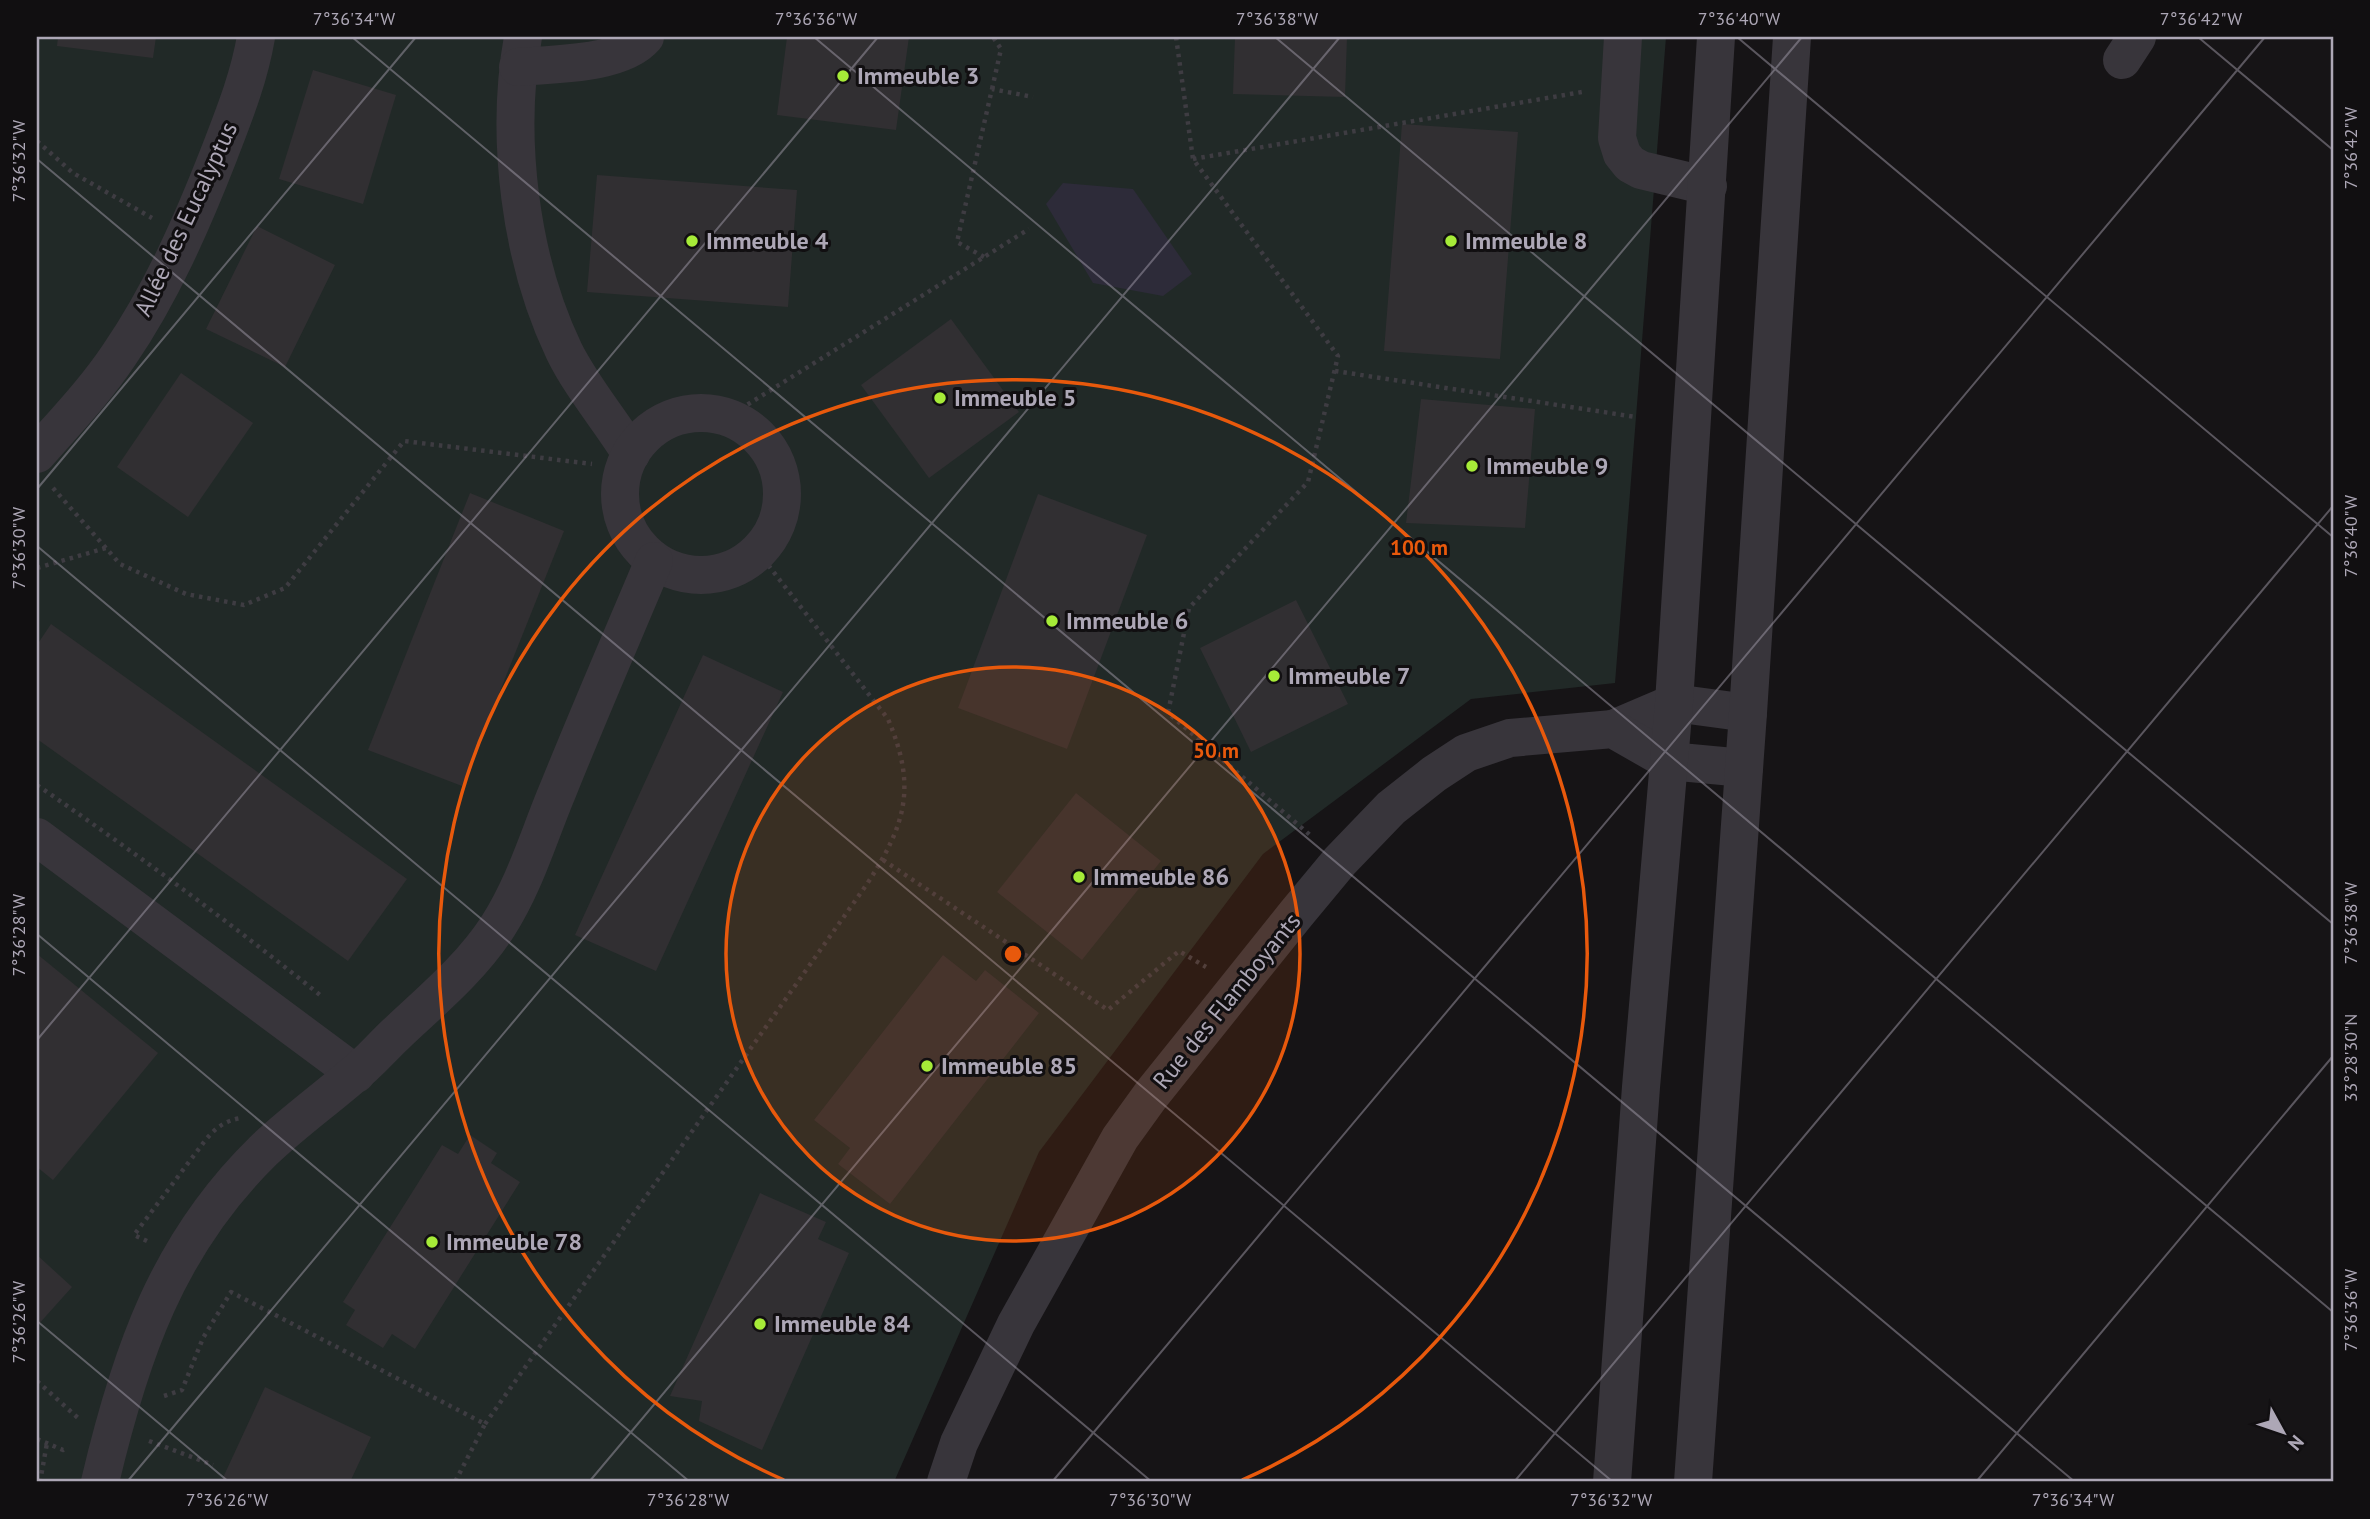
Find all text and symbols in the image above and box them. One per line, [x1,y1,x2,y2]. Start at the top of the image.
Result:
text: 7°36'34"W [313,7,395,30]
text: 7°36'36"W [775,7,857,30]
text: 7°36'38"W [1236,7,1318,30]
text: 7°36'40"W [1698,7,1780,30]
text: 7°36'42"W [2160,7,2242,30]
place label: Immeuble 3 [857,60,979,91]
marker: Immeuble 3 [835,68,851,84]
text: 7°36'42"W [2339,107,2362,189]
street label: Allée des Eucalyptus [127,117,244,321]
text: 7°36'32"W [7,120,30,202]
place label: Immeuble 4 [706,225,829,256]
place label: Immeuble 8 [1465,225,1587,256]
marker: Immeuble 4 [684,233,700,249]
marker: Immeuble 8 [1443,233,1459,249]
place label: Immeuble 5 [954,382,1076,413]
marker: Immeuble 5 [932,390,948,406]
place label: Immeuble 9 [1486,450,1608,481]
marker: Immeuble 9 [1464,458,1480,474]
text: 7°36'40"W [2339,495,2362,577]
text: 7°36'30"W [7,507,30,589]
text: 100 m [1390,534,1448,561]
place label: Immeuble 6 [1066,605,1188,636]
marker: Immeuble 6 [1044,613,1060,629]
place label: Immeuble 7 [1288,660,1410,691]
marker: Immeuble 7 [1266,668,1282,684]
text: 50 m [1193,737,1239,764]
place label: Immeuble 86 [1093,861,1229,892]
marker: Immeuble 86 [1071,869,1087,885]
text: 7°36'38"W [2339,882,2362,964]
text: 7°36'28"W [7,894,30,976]
street label: Rue des Flamboyants [1146,906,1307,1095]
centre of rings [1001,942,1025,966]
text: 33°28'30"N [2339,1014,2362,1102]
place label: Immeuble 85 [941,1050,1077,1081]
marker: Immeuble 85 [919,1058,935,1074]
place label: Immeuble 78 [446,1226,582,1257]
marker: Immeuble 78 [424,1234,440,1250]
text: 7°36'36"W [2339,1269,2362,1351]
text: 7°36'26"W [7,1281,30,1363]
place label: Immeuble 84 [774,1308,910,1339]
marker: Immeuble 84 [752,1316,768,1332]
north arrow [2248,1396,2318,1466]
text: N [2283,1430,2309,1455]
text: 7°36'26"W [186,1488,268,1511]
text: 7°36'28"W [647,1488,729,1511]
text: 7°36'30"W [1109,1488,1191,1511]
text: 7°36'32"W [1570,1488,1652,1511]
text: 7°36'34"W [2032,1488,2114,1511]

